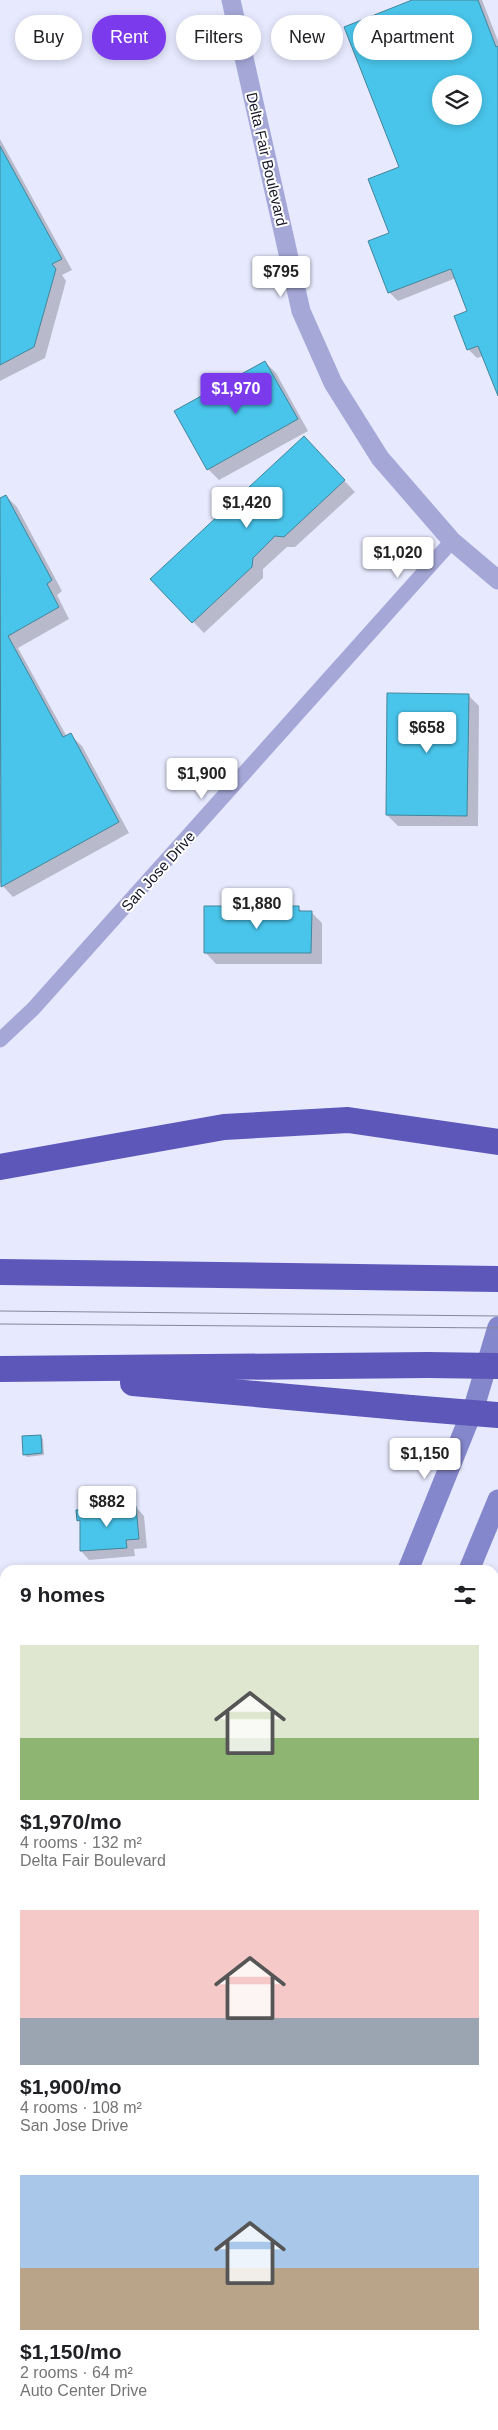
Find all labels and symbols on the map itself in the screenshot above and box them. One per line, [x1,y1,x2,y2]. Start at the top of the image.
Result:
street label: Delta Fair Boulevard [243,90,291,228]
pin: $795 [251,256,311,298]
pin: $1,970 [195,372,277,415]
pin: $1,420 [206,486,288,529]
pin: $1,020 [357,536,439,579]
pin: $658 [397,712,457,754]
pin: $1,900 [161,758,243,800]
street label: San Jose Drive [118,828,198,914]
pin: $1,880 [216,888,298,930]
pin: $1,150 [384,1438,466,1480]
pin: $882 [77,1486,137,1528]

